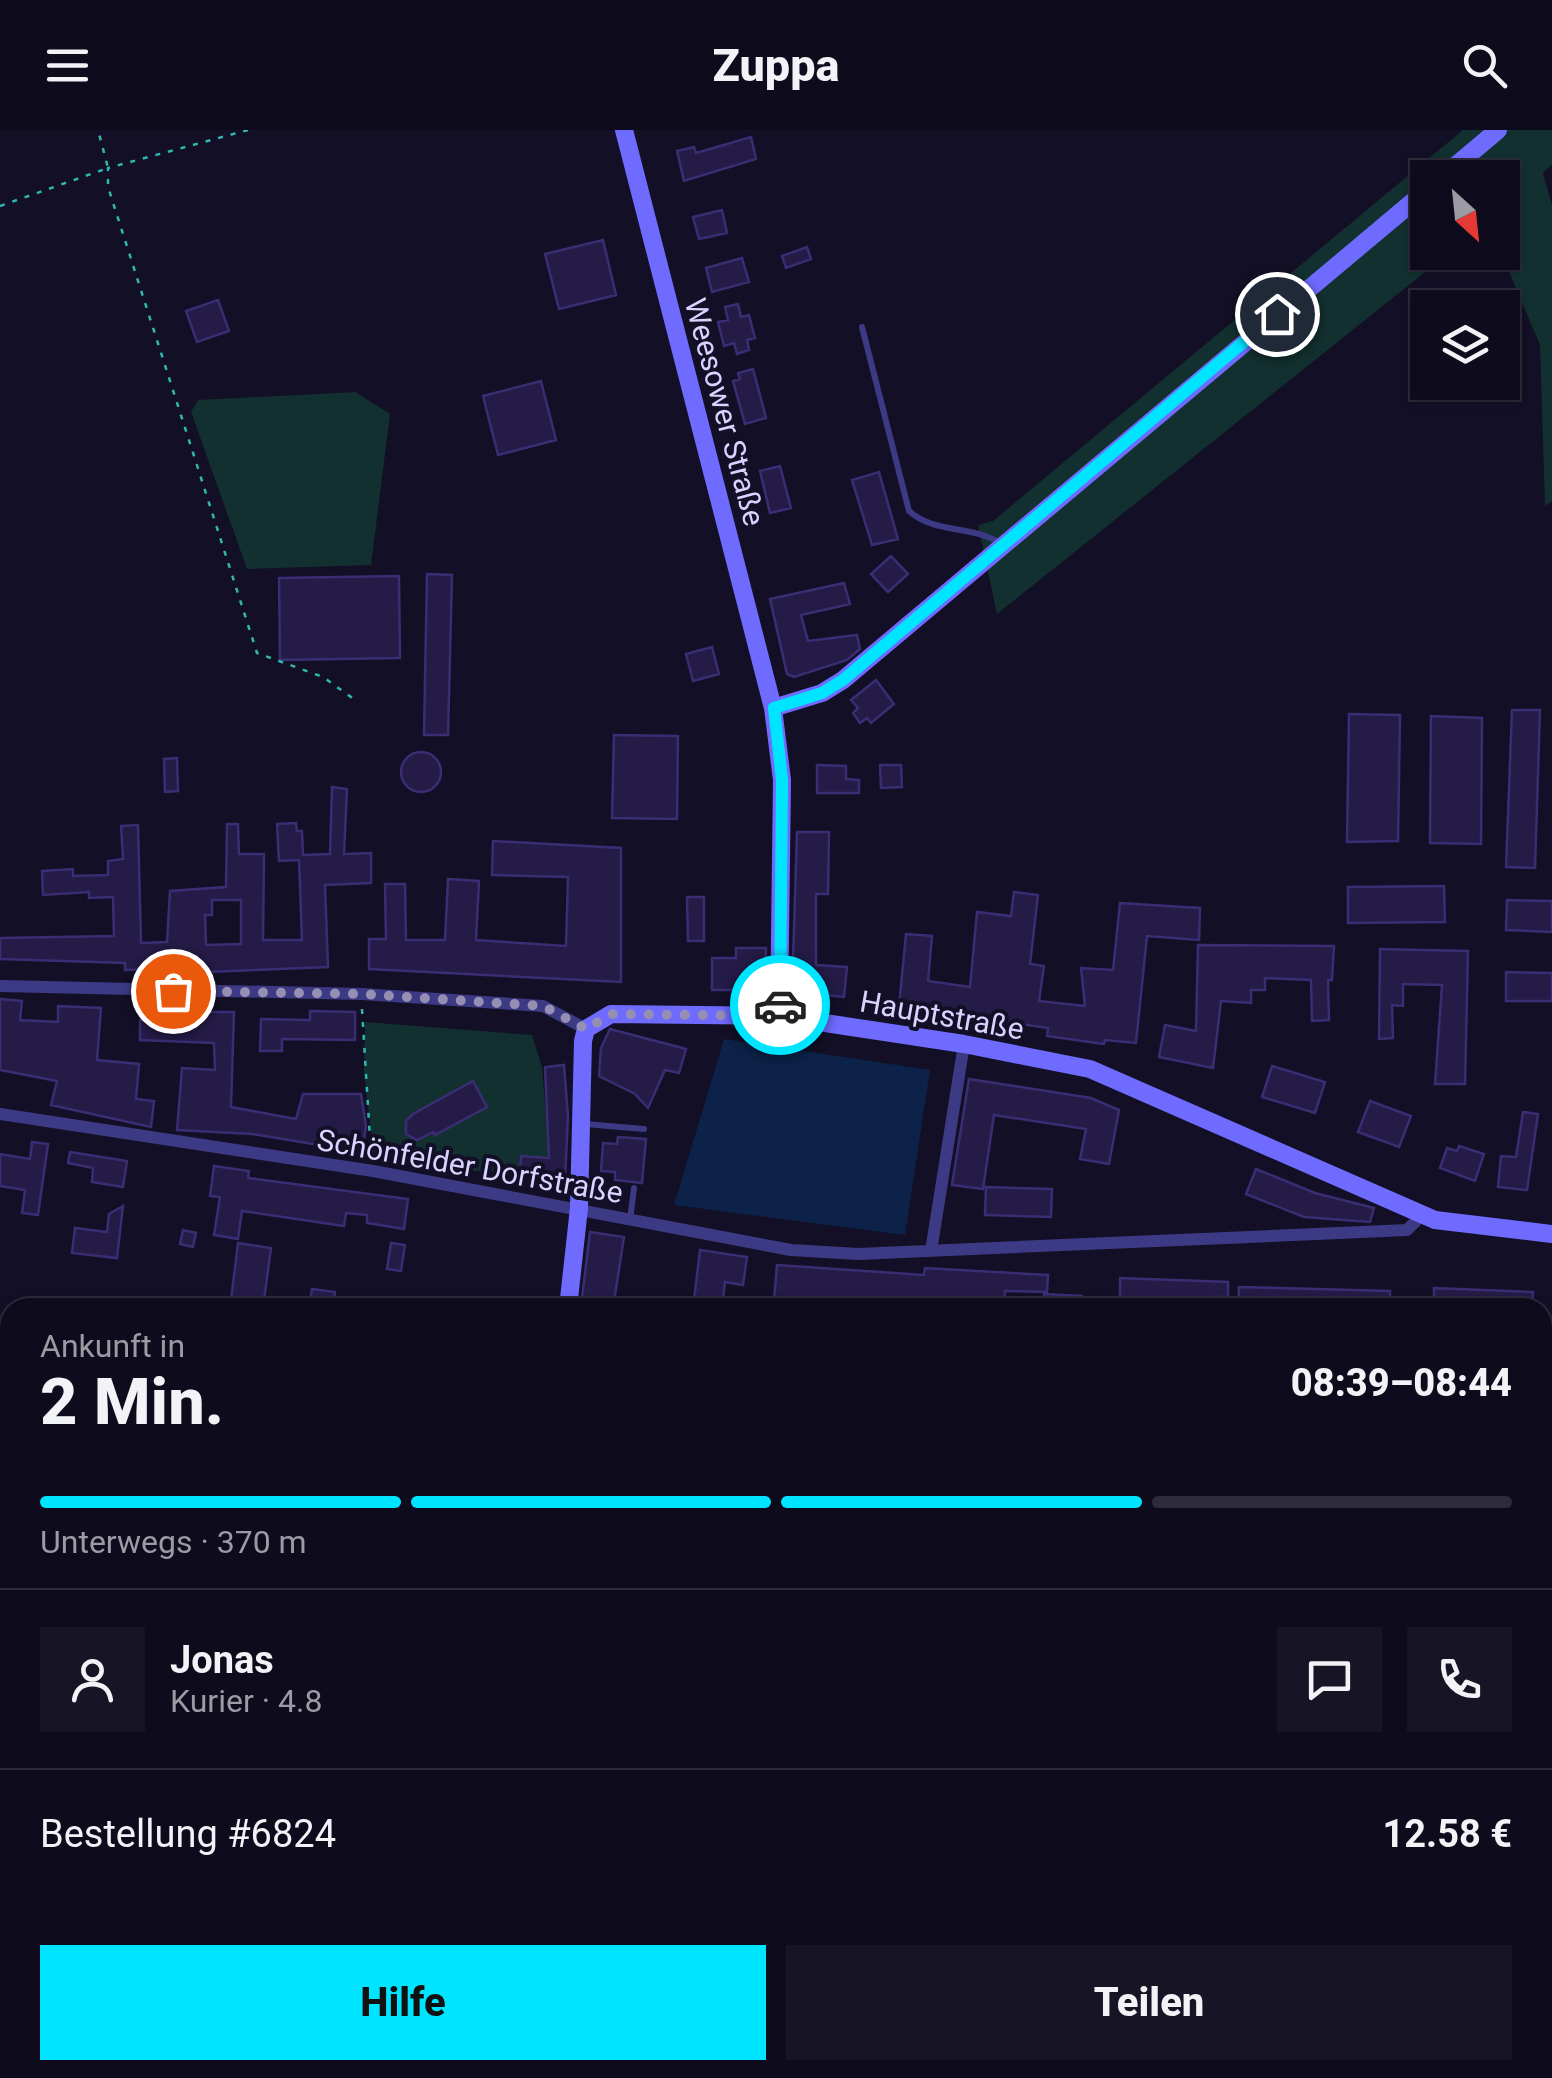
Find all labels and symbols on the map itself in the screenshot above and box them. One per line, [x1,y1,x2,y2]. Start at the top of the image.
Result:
north arrow [1410,160,1520,270]
pin [1235,272,1320,357]
street label: Weesower Straße [678,295,772,529]
pin [131,949,216,1034]
courier [730,955,830,1055]
street label: Hauptstraße [857,983,1027,1047]
street label: Schönfelder Dorfstraße [314,1122,626,1210]

